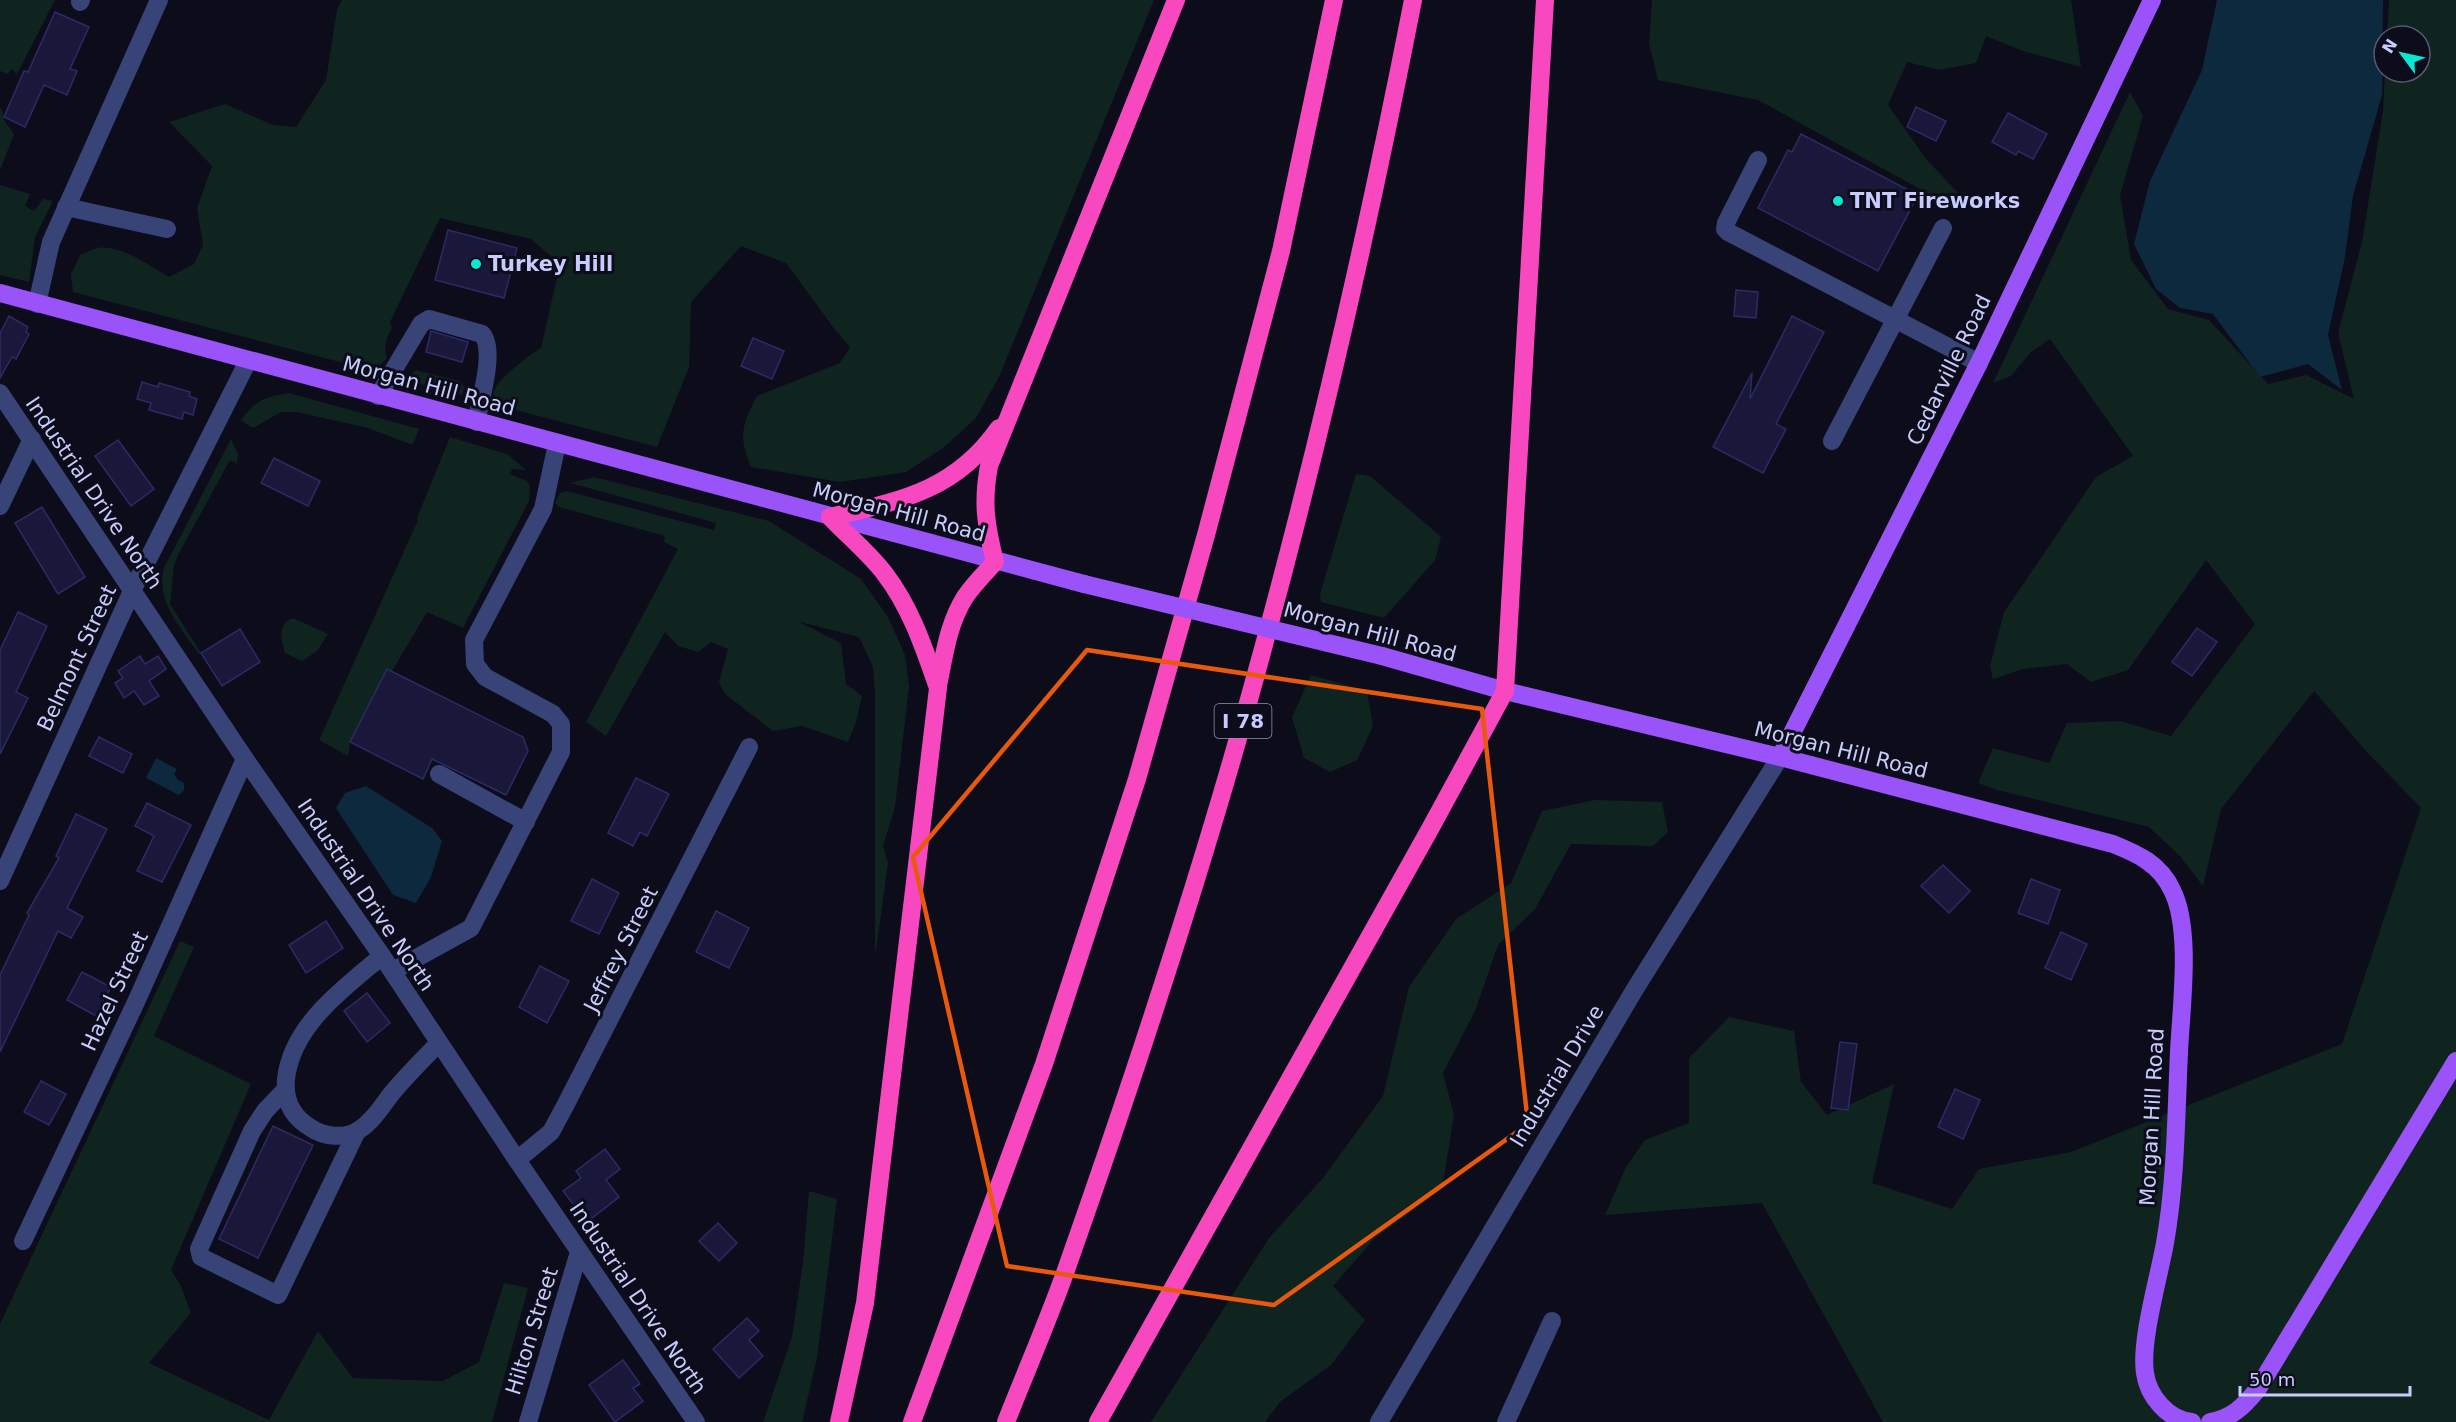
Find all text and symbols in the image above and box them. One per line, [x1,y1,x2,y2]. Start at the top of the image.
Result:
north arrow [2372,24,2432,84]
text: N [2378,35,2401,57]
place label: TNT Fireworks [1850,189,2020,213]
marker: TNT Fireworks [1831,194,1845,208]
place label: Turkey Hill [488,252,613,276]
marker: Turkey Hill [469,257,483,271]
street label: Cedarville Road [1902,291,1996,449]
street label: Morgan Hill Road [340,351,518,421]
street label: Industrial Drive North [21,392,167,594]
street label: Morgan Hill Road [810,477,988,547]
street label: Belmont Street [33,581,121,735]
street label: Morgan Hill Road [1281,597,1459,667]
road number: I 78 [1214,704,1272,738]
street label: Morgan Hill Road [1752,717,1930,783]
street label: Industrial Drive North [293,794,439,996]
street label: Jeffrey Street [578,882,663,1018]
street label: Hazel Street [77,928,153,1054]
street label: Industrial Drive [1505,1001,1609,1151]
street label: Morgan Hill Road [2135,1027,2169,1207]
street label: Industrial Drive North [565,1197,711,1399]
street label: Hilton Street [501,1264,563,1398]
scale bar [2240,1359,2410,1397]
text: 50 m [2249,1369,2295,1390]

